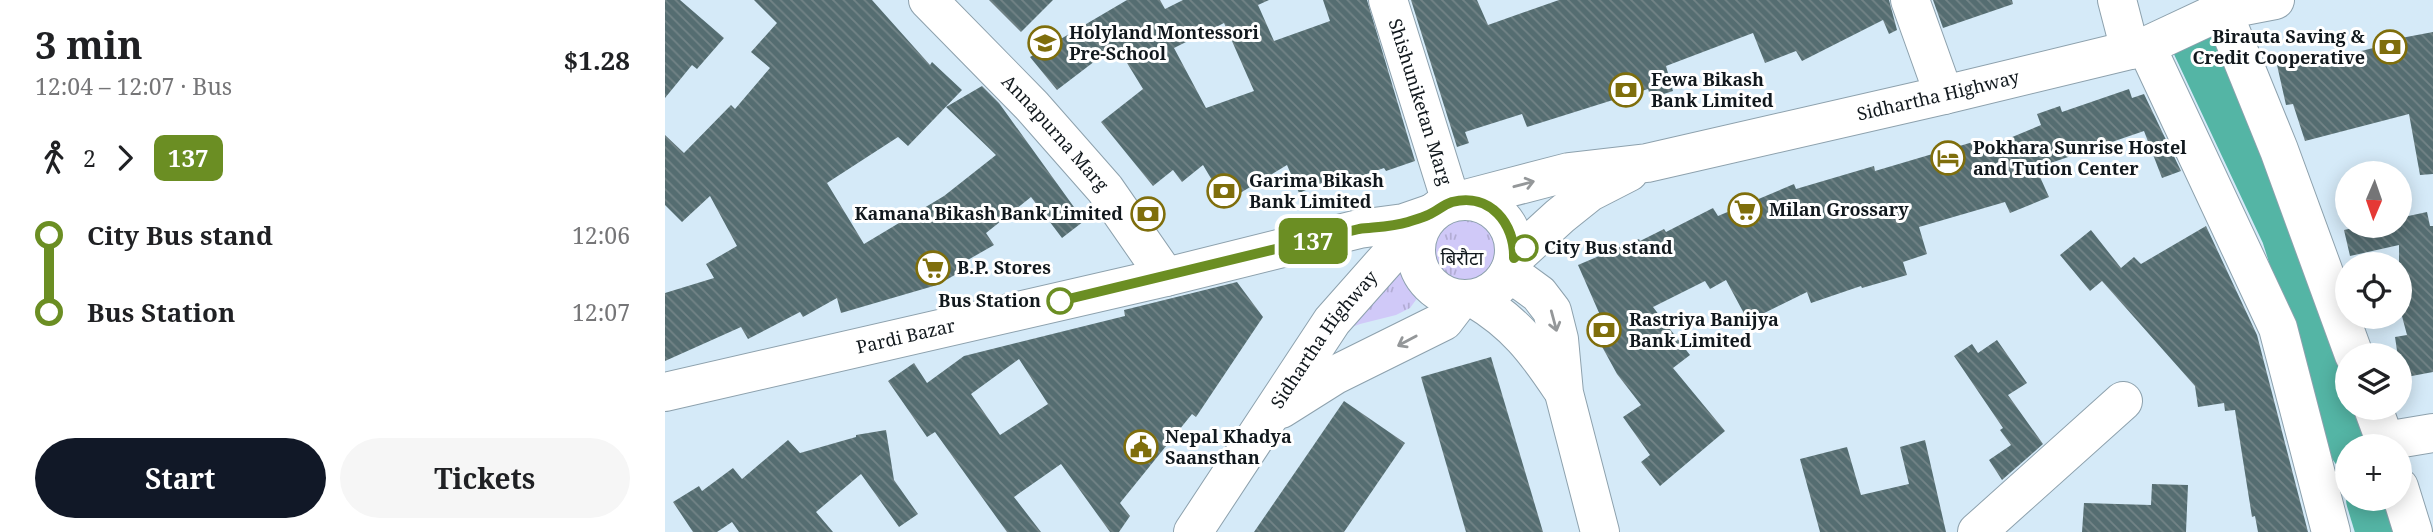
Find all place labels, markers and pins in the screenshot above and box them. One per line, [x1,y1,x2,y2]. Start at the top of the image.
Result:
place label: Holyland Montessori Pre-School [1069,20,1260,65]
school or university icon: Holyland Montessori Pre-School [1026,24,1064,62]
place label: Birauta Saving & Credit Cooperative [2193,24,2366,69]
bank icon: Birauta Saving & Credit Cooperative [2371,28,2409,66]
place label: Fewa Bikash Bank Limited [1651,67,1774,112]
bank icon: Fewa Bikash Bank Limited [1607,71,1645,109]
place label: Pokhara Sunrise Hostel and Tution Center [1973,135,2187,180]
hotel icon: Pokhara Sunrise Hostel and Tution Center [1929,139,1967,177]
place label: Garima Bikash Bank Limited [1249,168,1384,213]
bank icon: Garima Bikash Bank Limited [1205,172,1243,210]
supermarket icon: Milan Grossary [1726,191,1764,229]
bank icon: Kamana Bikash Bank Limited [1129,195,1167,233]
place label: Milan Grossary [1769,197,1909,221]
place label: Kamana Bikash Bank Limited [854,201,1123,225]
marker: City Bus stand [1512,235,1538,261]
place label: City Bus stand [1544,235,1673,259]
supermarket icon: B.P. Stores [914,249,952,287]
place label: B.P. Stores [957,255,1051,279]
place label: Bus Station [938,288,1041,312]
marker: Bus Station [1047,288,1073,314]
place label: Rastriya Banijya Bank Limited [1629,307,1779,352]
bank icon: Rastriya Banijya Bank Limited [1585,311,1623,349]
place label: Nepal Khadya Saansthan [1165,424,1292,469]
public building icon: Nepal Khadya Saansthan [1122,428,1160,466]

